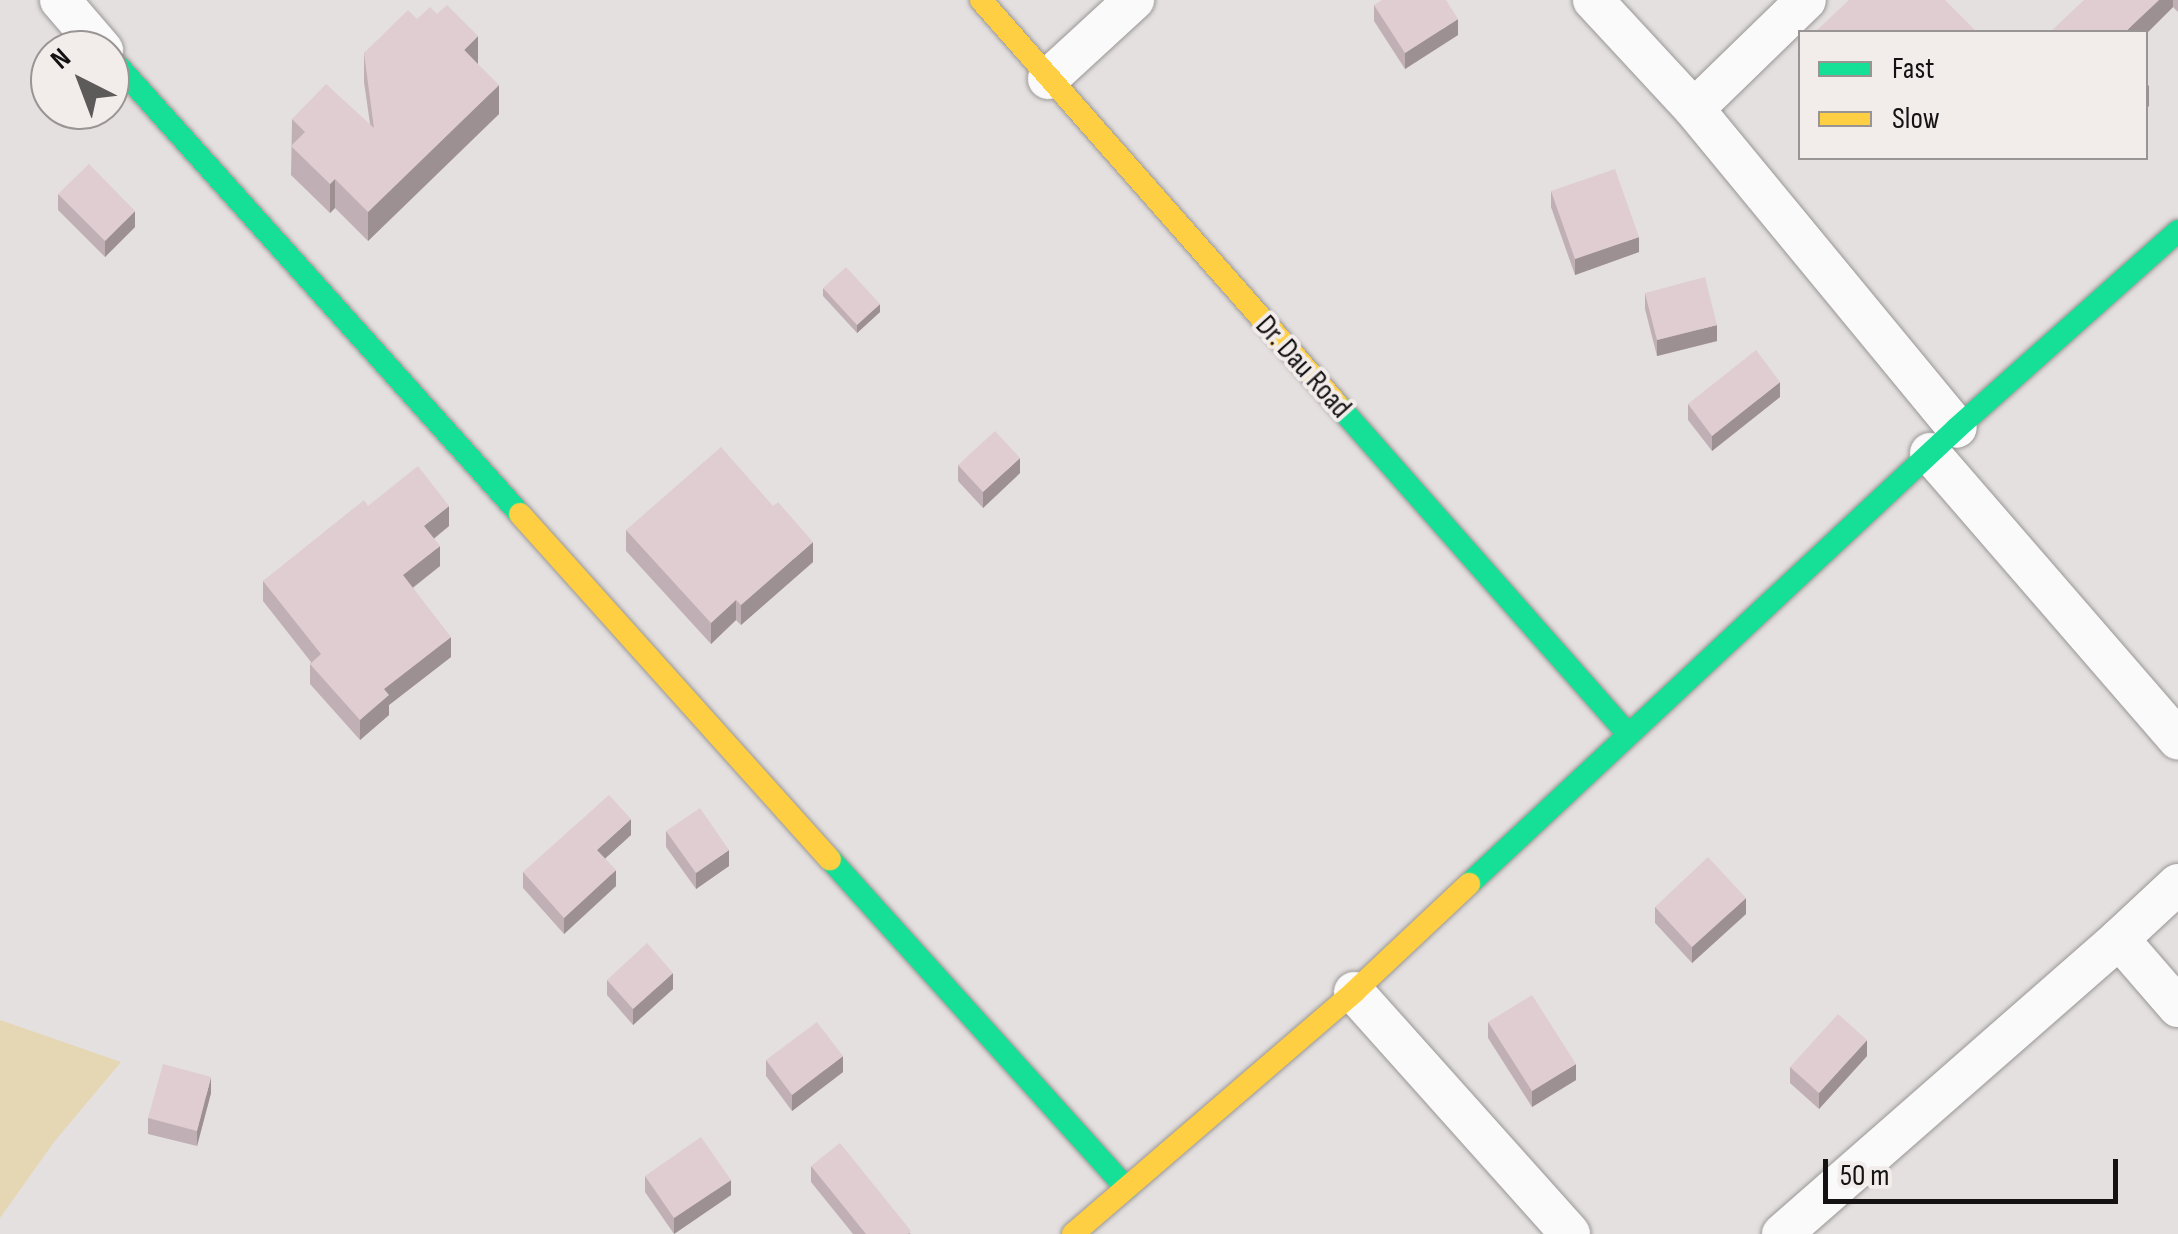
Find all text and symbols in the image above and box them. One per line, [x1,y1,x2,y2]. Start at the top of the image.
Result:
north arrow [30,30,130,130]
legend [1798,30,2148,160]
text: N [44,42,78,76]
text: Fast [1892,51,1934,87]
text: Slow [1892,101,1940,137]
street label: Dr. Dau Road [1248,308,1358,426]
scale bar [1828,1139,2123,1201]
text: 50 m [1840,1158,1889,1194]

